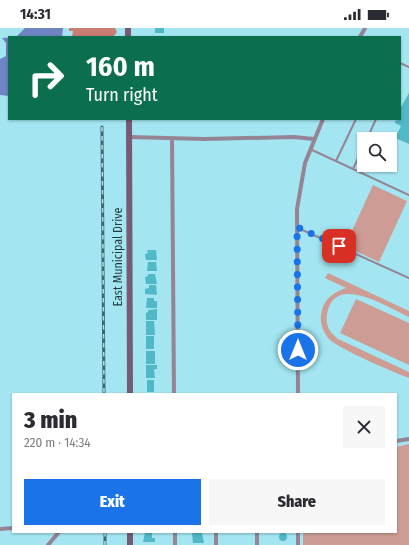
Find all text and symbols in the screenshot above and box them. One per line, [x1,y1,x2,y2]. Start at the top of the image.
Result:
text: 14:31 [20,5,51,23]
text: 160 m [86,50,155,83]
icon: right [20,52,72,104]
text: Turn right [86,84,158,106]
map controls [357,132,397,172]
button: search [357,132,397,172]
street label: East Municipal Drive [111,207,125,306]
pin [322,229,356,263]
icon: arrive [328,235,350,257]
position arrow [277,329,319,371]
text: 3 min [24,406,77,434]
button: close [343,406,385,448]
text: 220 m · 14:34 [24,435,90,450]
button: Exit [24,479,201,525]
button: Share [209,479,385,525]

